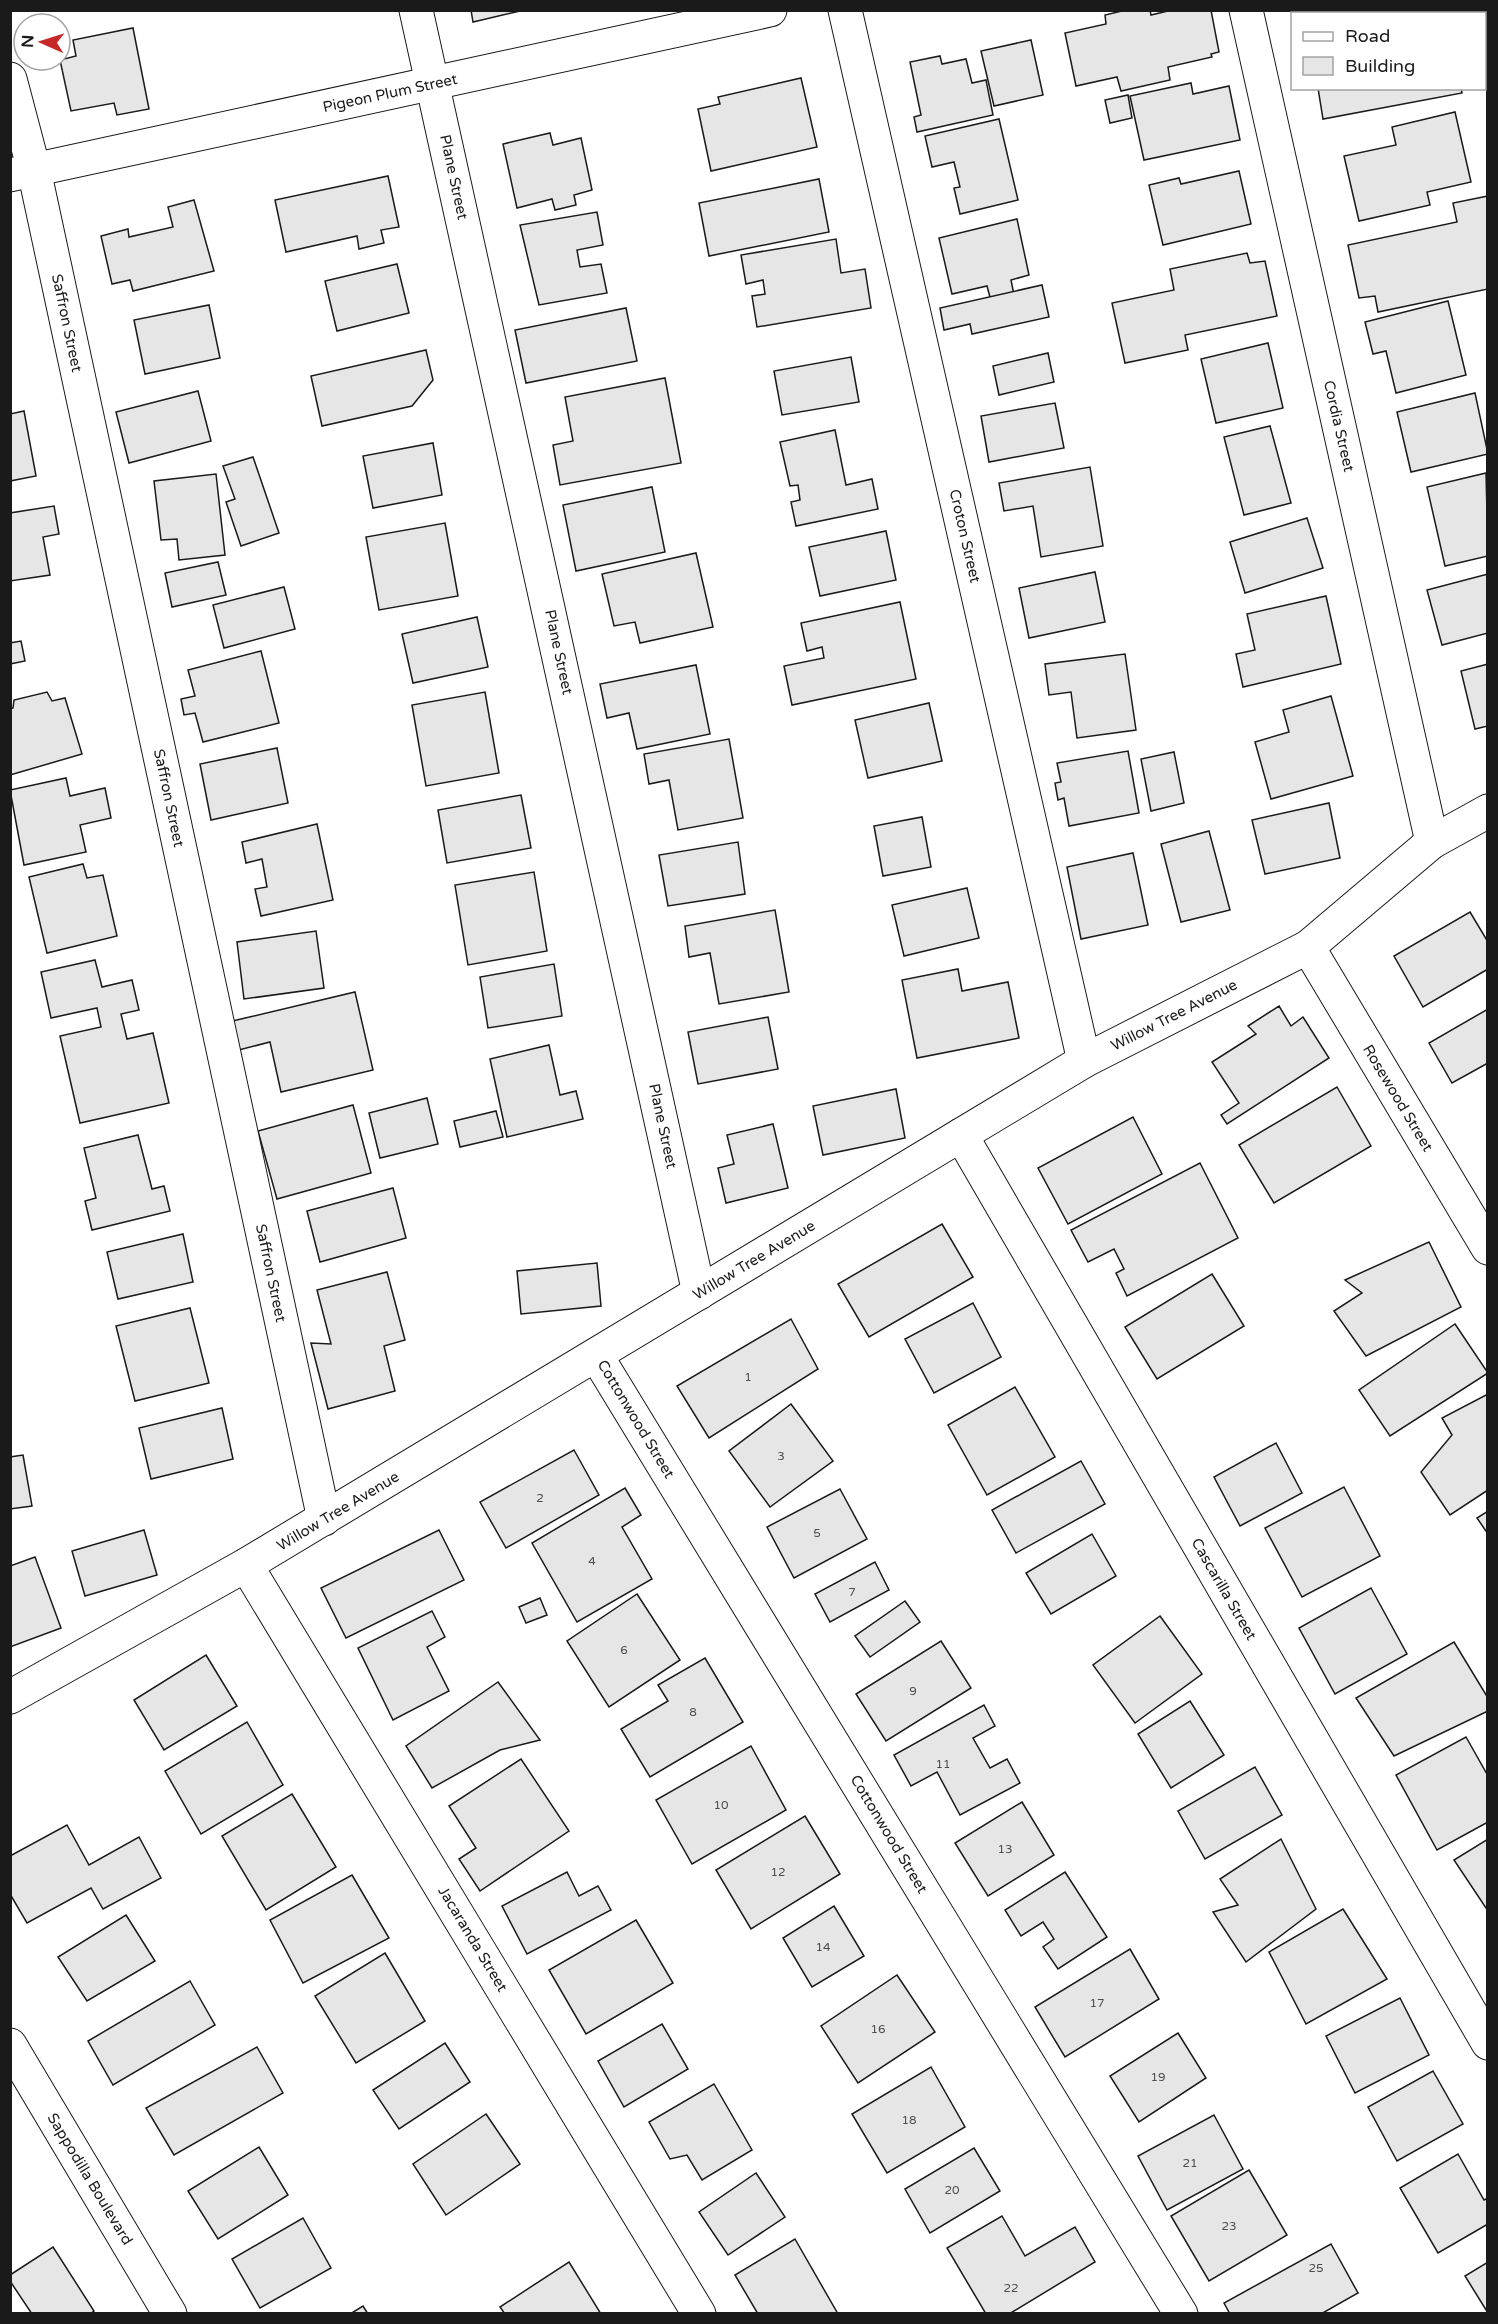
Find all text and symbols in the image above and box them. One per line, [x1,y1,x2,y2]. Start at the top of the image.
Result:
north arrow [12,12,72,72]
legend [1291,12,1486,90]
text: Road [1345,25,1390,47]
text: N [18,34,38,48]
text: Building [1345,55,1415,77]
street label: Pigeon Plum Street [321,70,459,116]
street label: Plane Street [436,133,472,221]
street label: Saffron Street [48,272,86,374]
street label: Cordia Street [1320,379,1358,474]
street label: Croton Street [945,487,985,585]
street label: Plane Street [541,608,577,696]
street label: Saffron Street [150,747,188,849]
street label: Willow Tree Avenue [1108,975,1240,1055]
street label: Rosewood Street [1359,1041,1437,1155]
street label: Plane Street [645,1082,681,1170]
street label: Willow Tree Avenue [690,1216,818,1304]
street label: Saffron Street [252,1222,290,1324]
street label: Cottonwood Street [594,1357,679,1482]
house number: 1 [744,1370,752,1384]
house number: 3 [777,1449,785,1463]
street label: Willow Tree Avenue [274,1467,402,1555]
house number: 2 [536,1491,544,1505]
house number: 5 [813,1526,821,1540]
street label: Cascarilla Street [1188,1535,1261,1643]
house number: 4 [588,1554,596,1568]
house number: 7 [848,1585,856,1599]
house number: 6 [620,1643,628,1657]
house number: 9 [909,1684,917,1698]
house number: 8 [689,1705,697,1719]
house number: 11 [935,1757,951,1771]
street label: Cottonwood Street [847,1772,932,1897]
house number: 10 [713,1798,729,1812]
house number: 13 [997,1842,1013,1856]
house number: 12 [770,1865,786,1879]
street label: Jacaranda Street [434,1883,512,1995]
house number: 14 [815,1940,831,1954]
house number: 17 [1089,1996,1105,2010]
house number: 16 [870,2022,886,2036]
house number: 19 [1150,2070,1166,2084]
street label: Sappodilla Boulevard [43,2110,137,2248]
house number: 18 [901,2113,917,2127]
house number: 21 [1182,2156,1198,2170]
house number: 20 [944,2183,960,2197]
house number: 23 [1221,2219,1237,2233]
house number: 25 [1308,2261,1324,2275]
house number: 22 [1003,2281,1019,2295]

